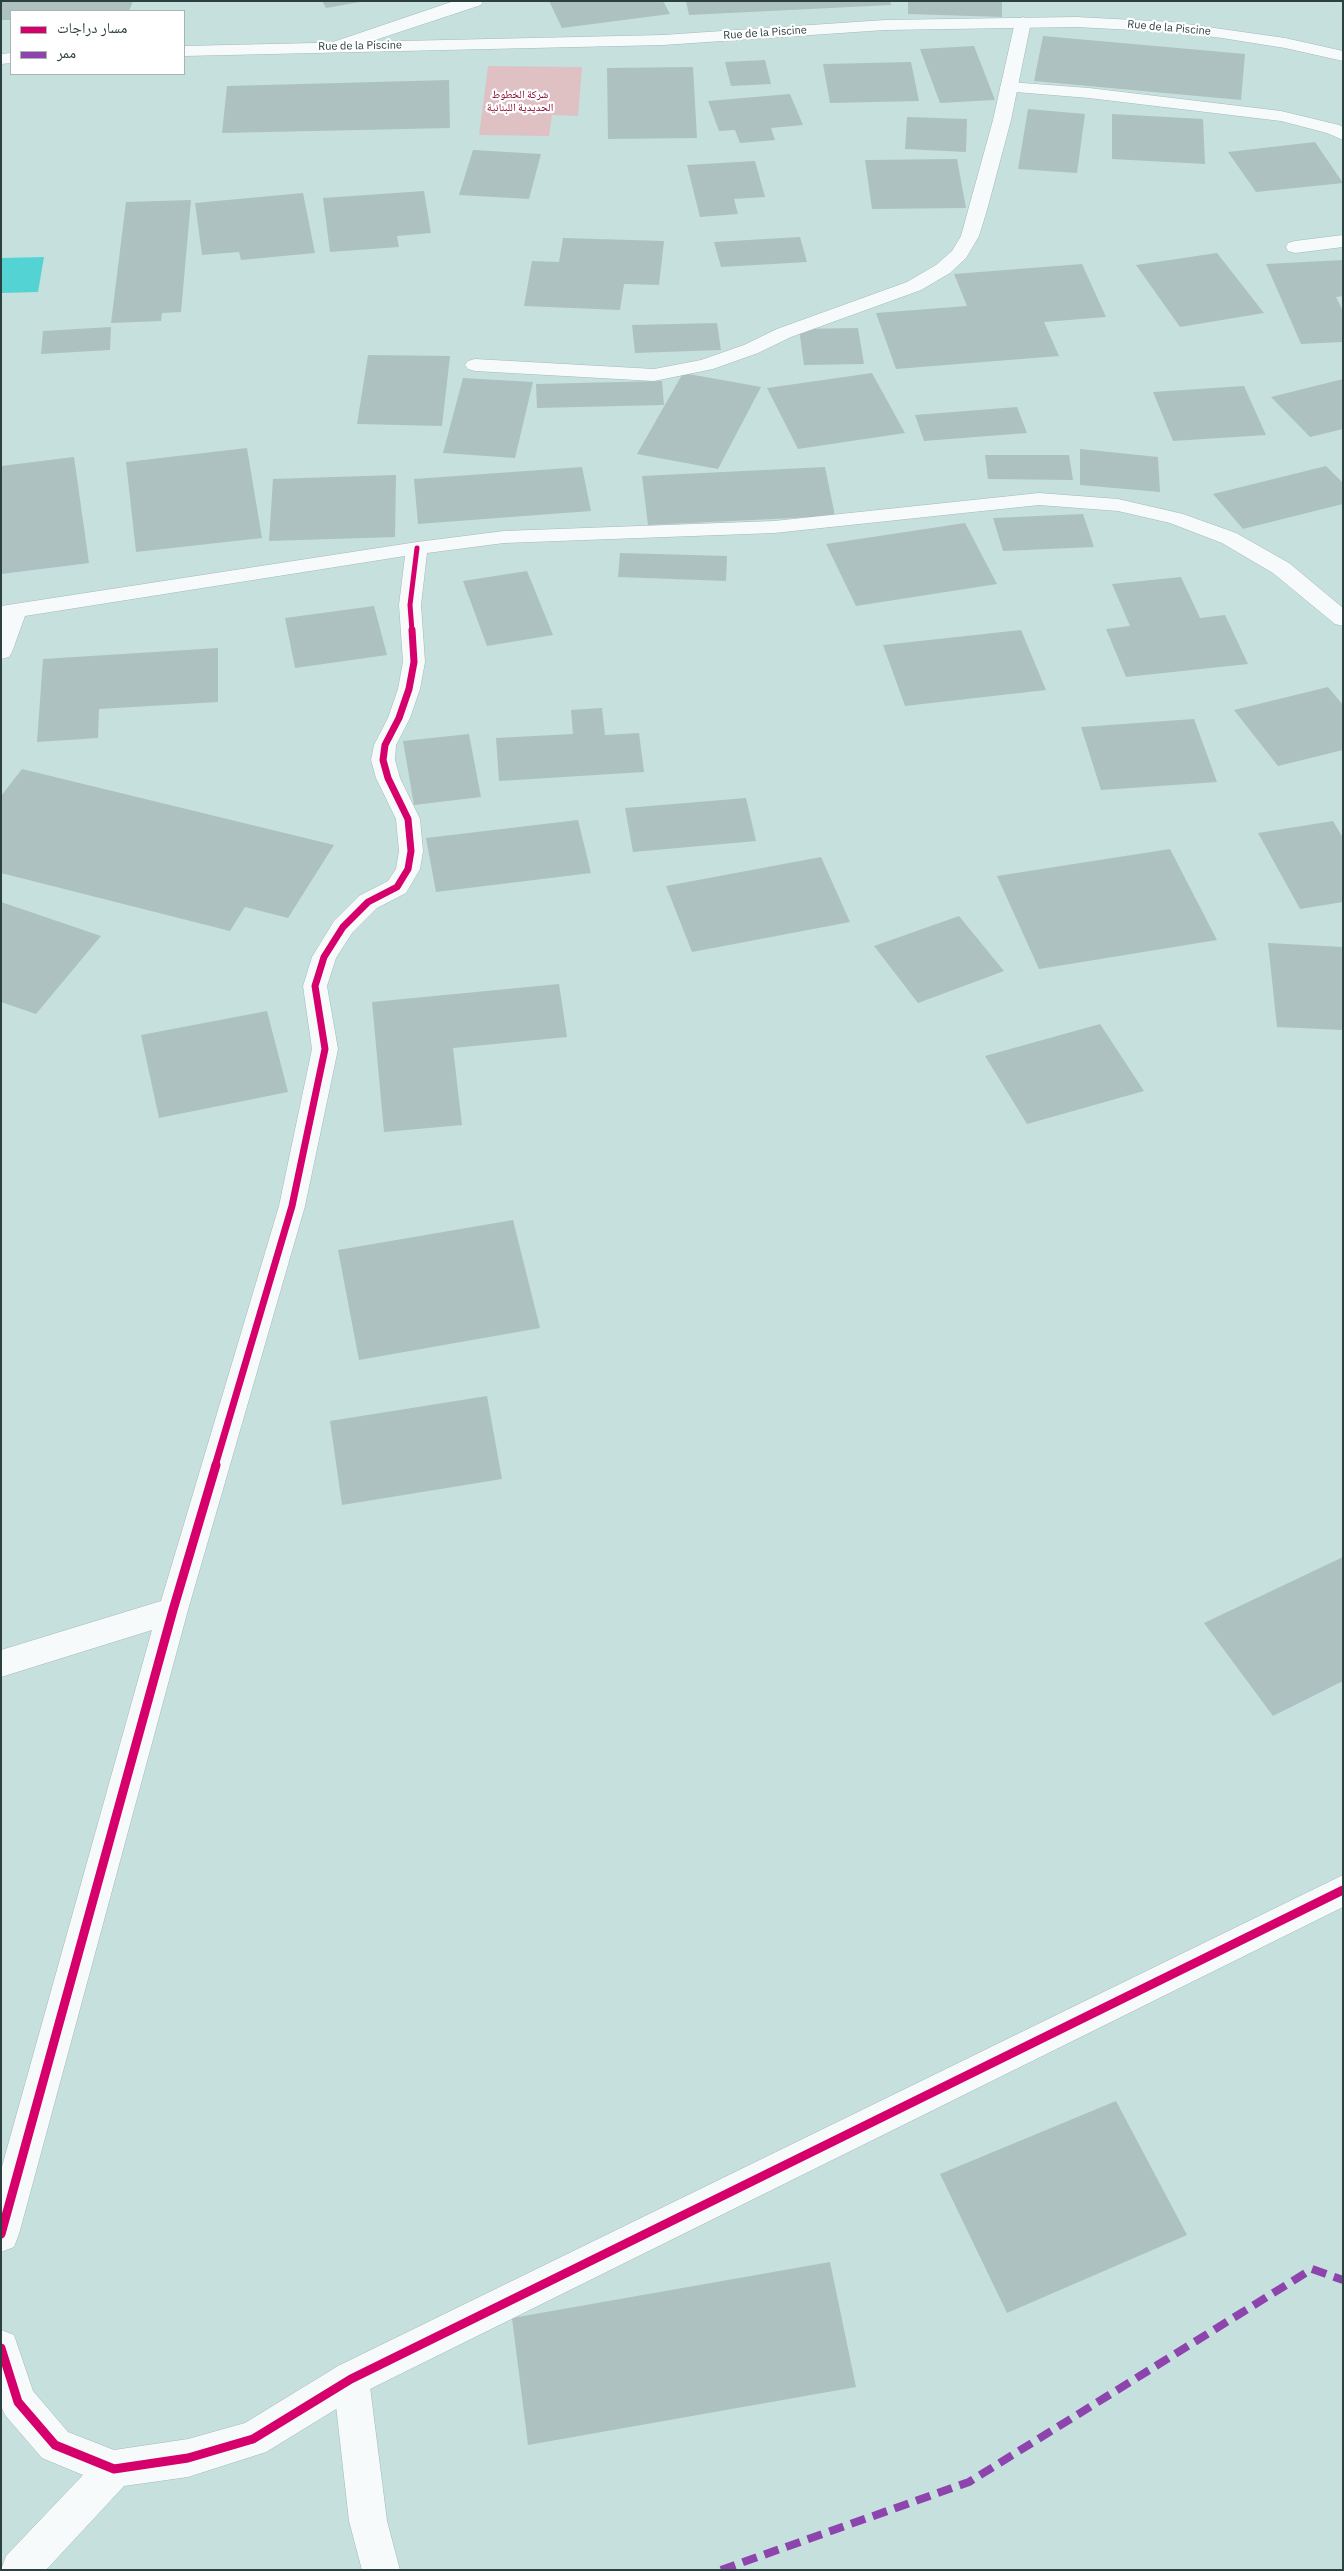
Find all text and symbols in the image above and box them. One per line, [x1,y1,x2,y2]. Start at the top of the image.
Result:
legend [10,10,185,75]
text: مسار دراجات [57,18,127,37]
street label: Rue de la Piscine [1127,18,1211,38]
street label: Rue de la Piscine [723,23,807,43]
street label: Rue de la Piscine [318,39,402,53]
text: ممر [57,43,76,62]
park label: شركة الخطوط الحديدية اللبنانية [487,88,553,114]

